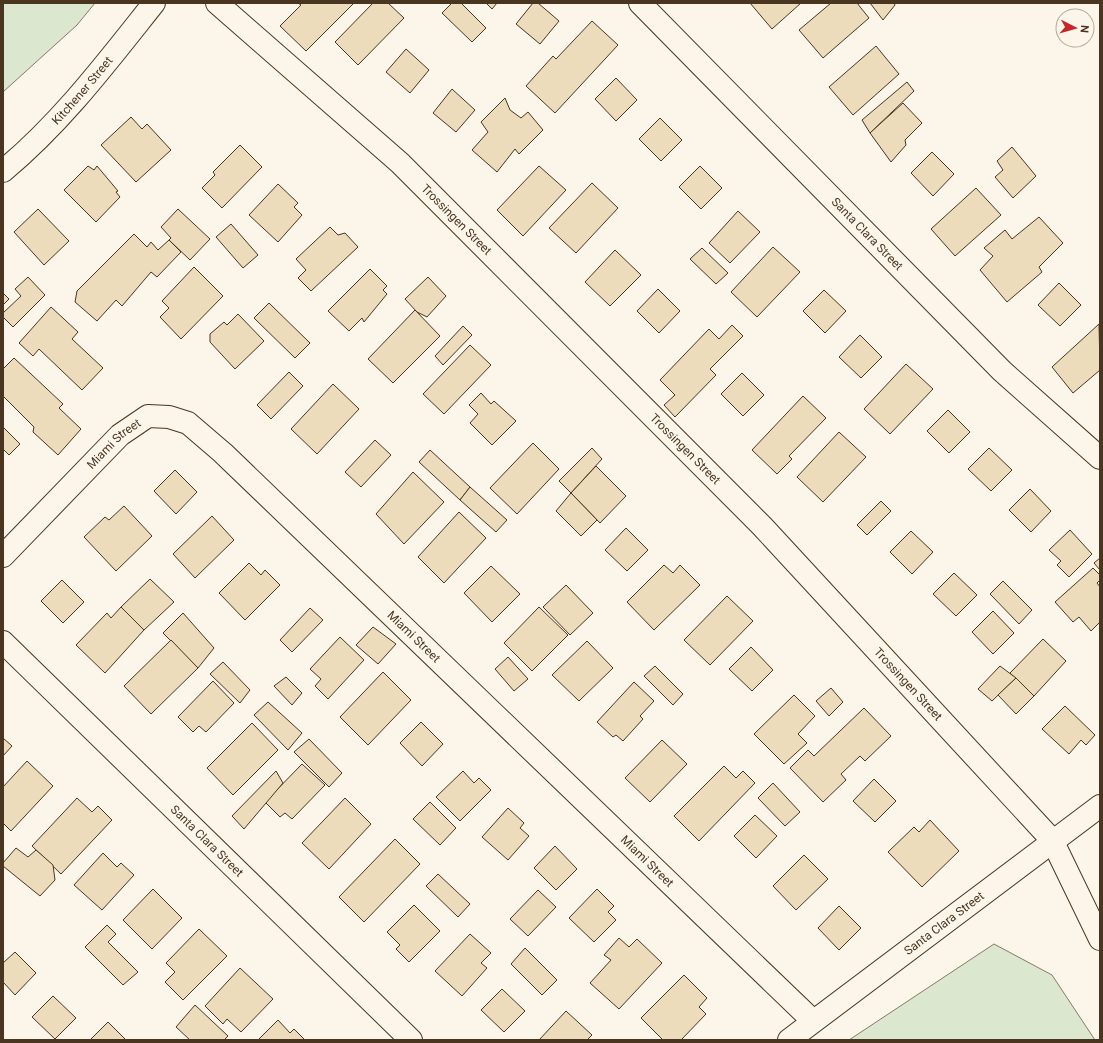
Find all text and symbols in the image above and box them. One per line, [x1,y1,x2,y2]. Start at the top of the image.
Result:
north arrow [1055,8,1095,48]
text: N [1078,24,1091,34]
street label: Kitchener Street [49,54,116,128]
street label: Trossingen Street [418,181,495,258]
street label: Santa Clara Street [829,195,906,273]
street label: Trossingen Street [647,411,723,487]
street label: Miami Street [84,416,144,472]
street label: Miami Street [384,608,443,665]
street label: Trossingen Street [871,645,945,723]
street label: Santa Clara Street [168,802,246,880]
street label: Miami Street [618,833,677,890]
street label: Santa Clara Street [901,889,987,958]

